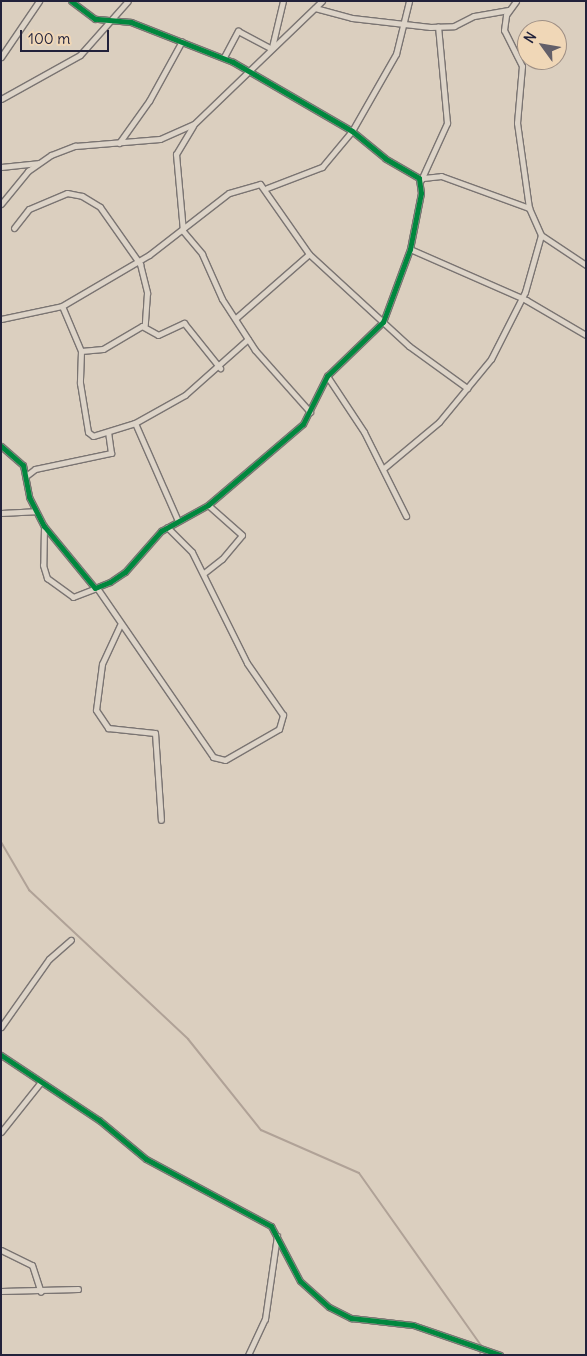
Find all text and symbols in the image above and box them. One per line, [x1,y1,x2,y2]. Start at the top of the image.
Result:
scale bar [22,20,111,52]
north arrow [517,20,567,70]
text: 100 m [28,29,70,48]
text: N [520,29,540,46]

